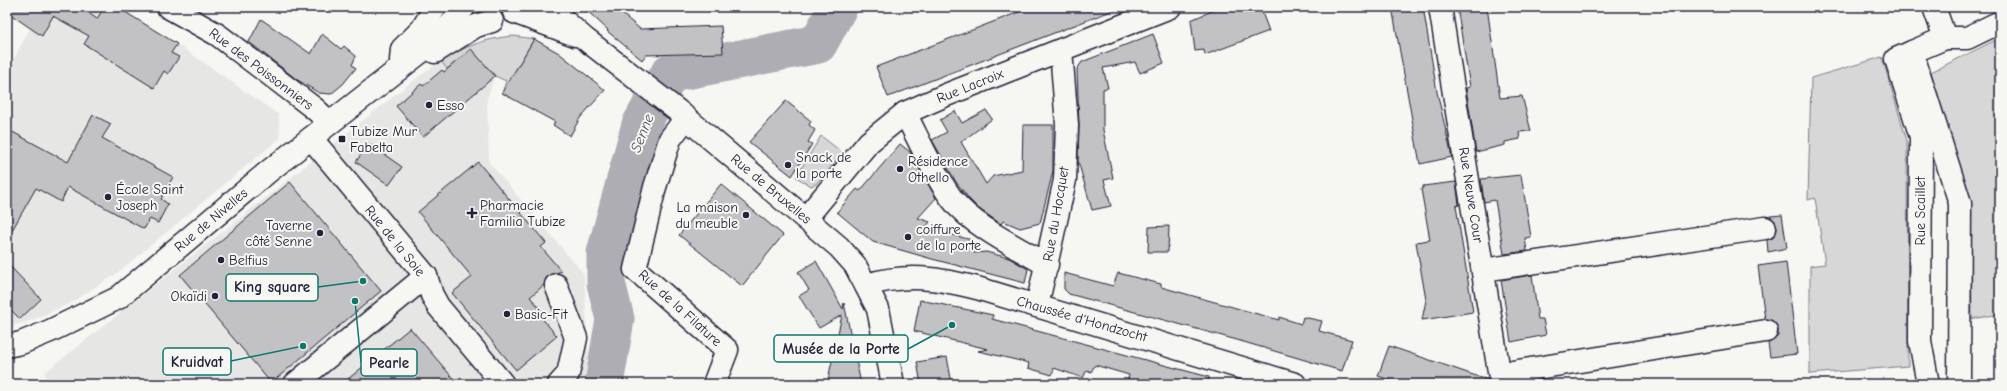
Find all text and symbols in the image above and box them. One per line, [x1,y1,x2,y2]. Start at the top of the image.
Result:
street label: Rue des Poissonniers [206,24,317,114]
street label: Rue Lacroix [934,65,1006,107]
place label: Esso [437,97,464,114]
marker: Esso [424,100,434,110]
water label: Senne [626,111,658,155]
place label: Tubize Mur Fabelta [350,123,417,156]
marker: Tubize Mur Fabelta [337,134,347,144]
street label: Rue Neuve Cour [1455,146,1487,244]
place label: Snack de la porte [796,149,851,182]
street label: Rue de Bruxelles [727,150,815,228]
place label: Résidence Othello [908,153,968,186]
marker: Snack de la porte [783,160,793,170]
marker: Résidence Othello [895,164,905,174]
street label: Rue du Hocquet [1039,164,1073,263]
street label: Rue Scaillet [1912,175,1929,246]
place label: École Saint Joseph [116,181,184,214]
street label: Rue de Nivelles [171,184,251,256]
marker: École Saint Joseph [103,192,113,202]
place label: Pharmacie Familia Tubize [480,197,565,230]
place label: La maison du meuble [675,199,738,232]
street label: Rue de la Soie [361,202,429,280]
marker: Pharmacie Familia Tubize [467,208,477,218]
marker: La maison du meuble [741,210,751,220]
place label: Taverne côté Senne [245,217,312,250]
place label: coiffure de la porte [916,221,981,254]
marker: Taverne côté Senne [315,228,325,238]
marker: coiffure de la porte [903,232,913,242]
place label: Belfius [229,252,268,269]
marker: Belfius [216,255,226,265]
street label: Rue de la Filature [635,266,725,350]
callout: King square [226,274,318,301]
text: King square [234,278,310,296]
place label: Okaïdi [171,288,207,305]
marker: Okaïdi [210,291,220,301]
street label: Chaussée d'Hondzocht [1015,292,1150,346]
place label: Basic-Fit [515,306,569,323]
marker: Basic-Fit [502,309,512,319]
callout: Musée de la Porte [774,335,908,362]
text: Musée de la Porte [782,340,900,358]
callout: Kruidvat [163,348,231,375]
callout: Pearle [361,349,417,376]
text: Kruidvat [171,353,224,371]
text: Pearle [369,354,409,372]

